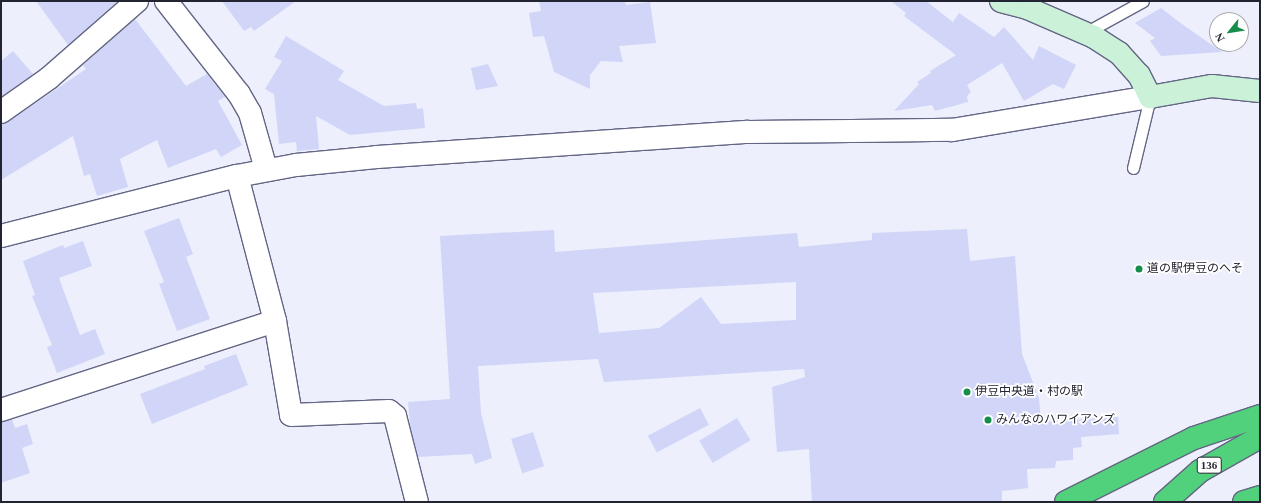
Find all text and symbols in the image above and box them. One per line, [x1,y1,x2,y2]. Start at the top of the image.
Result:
north arrow [1209,12,1249,52]
text: N [1212,31,1227,44]
place label: 道の駅伊豆のへそ [1147,262,1243,276]
marker: 道の駅伊豆のへそ [1134,264,1144,274]
place label: 伊豆中央道・村の駅 [975,385,1083,399]
marker: 伊豆中央道・村の駅 [962,387,972,397]
place label: みんなのハワイアンズ [996,413,1116,427]
marker: みんなのハワイアンズ [983,415,993,425]
road number: 136 [1196,456,1222,474]

